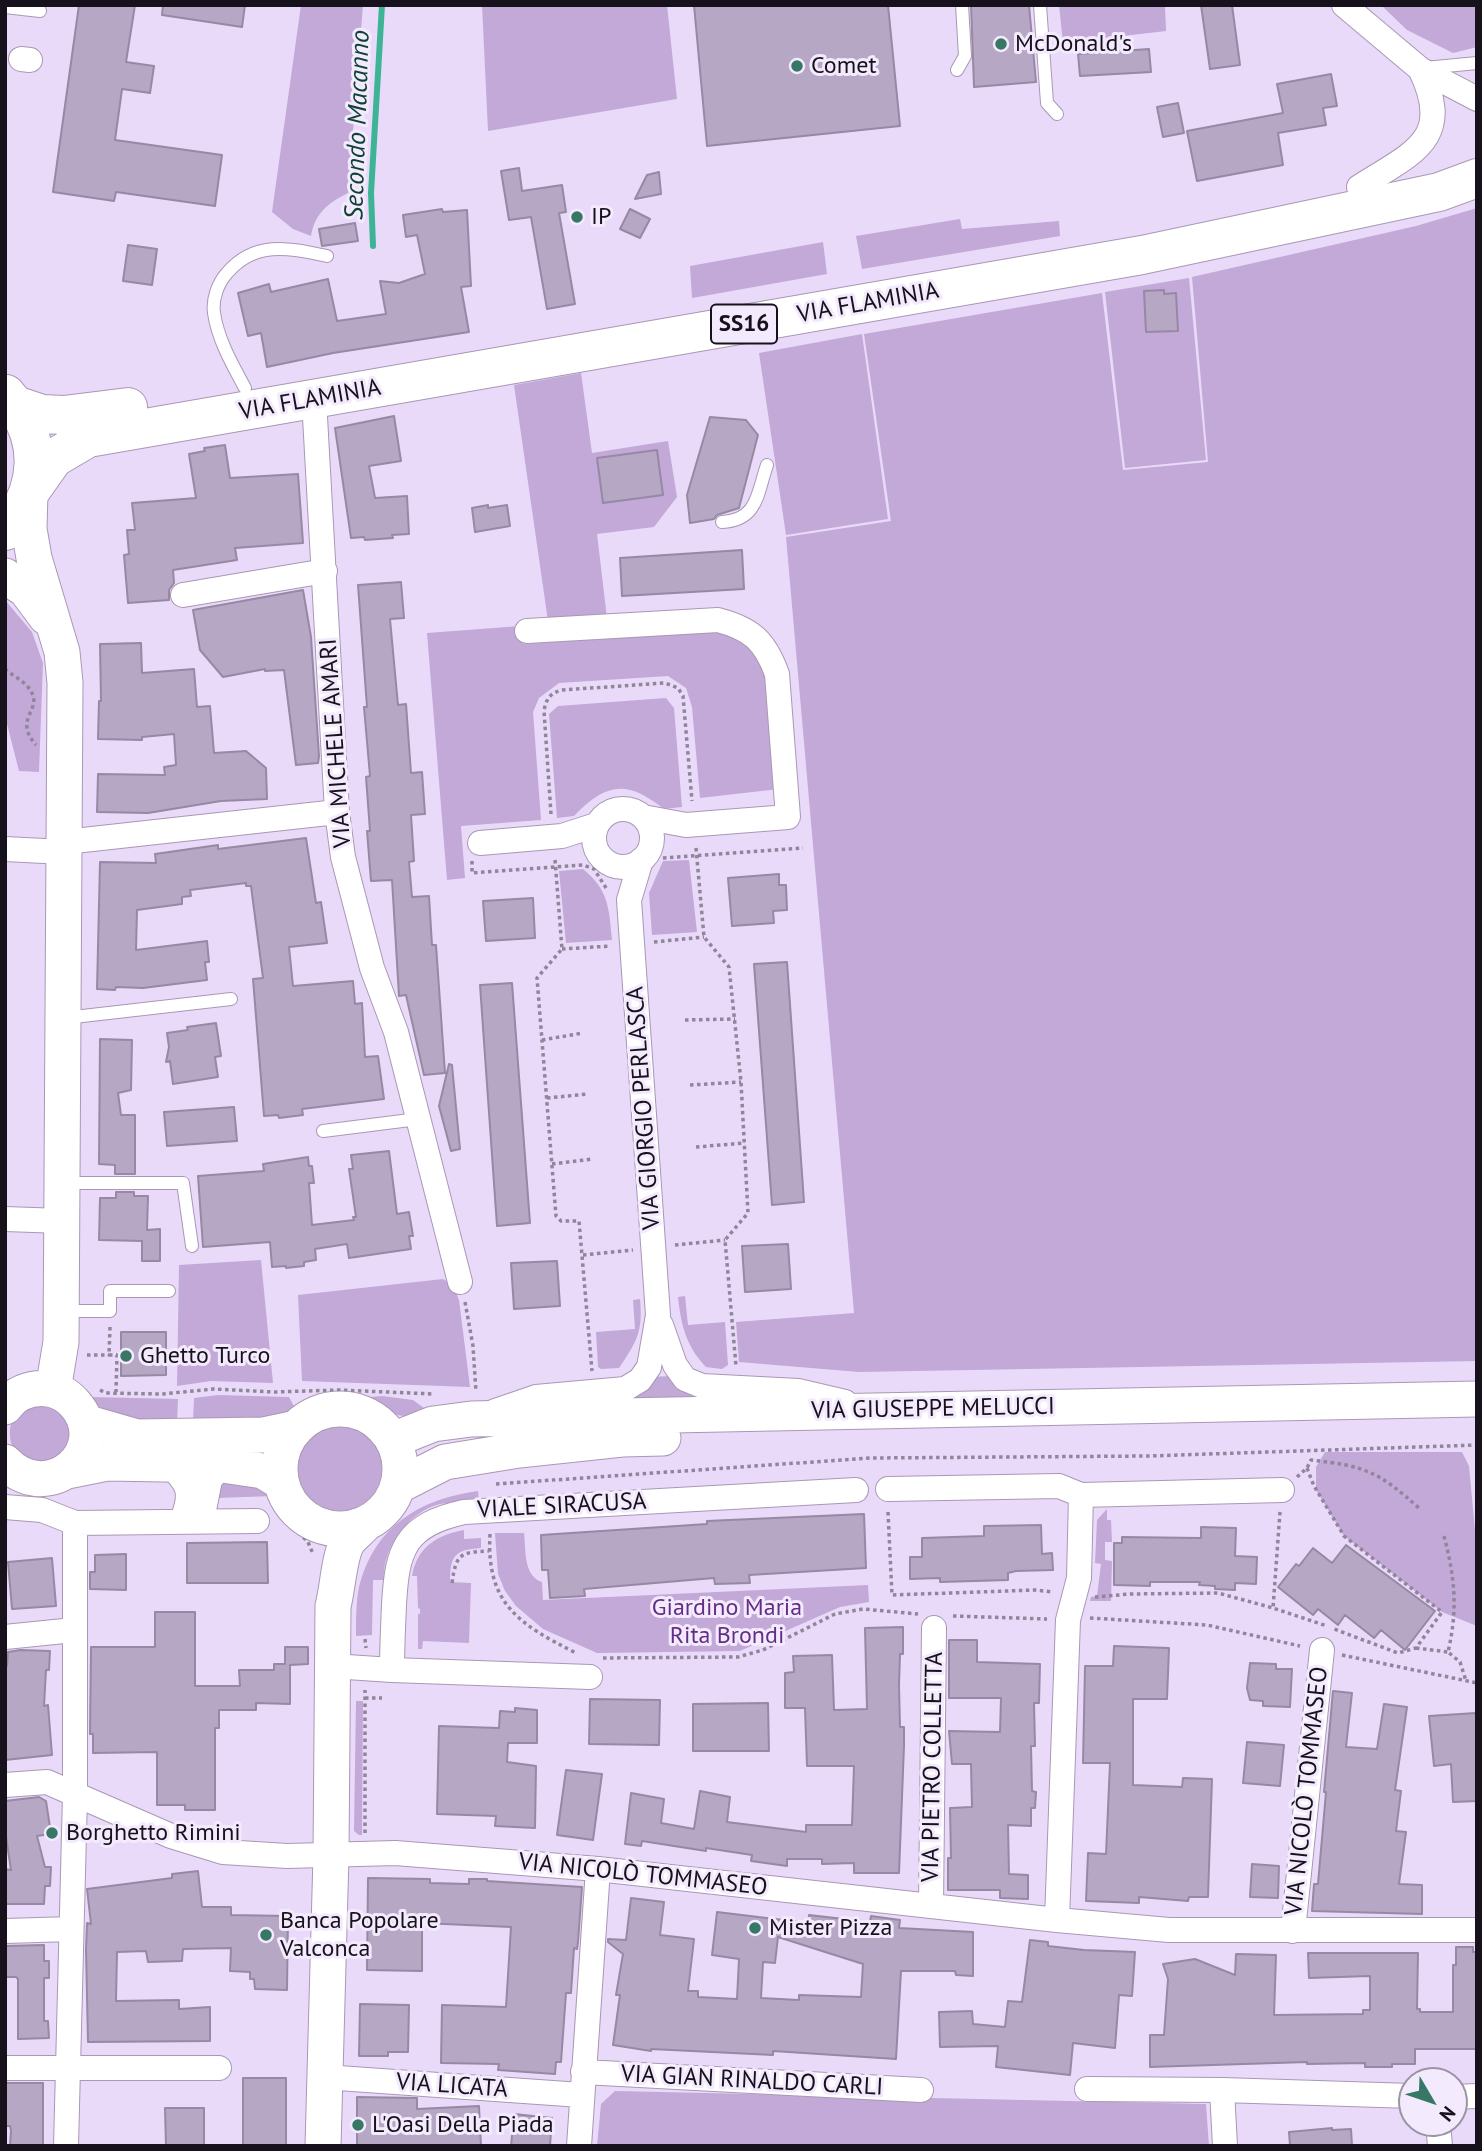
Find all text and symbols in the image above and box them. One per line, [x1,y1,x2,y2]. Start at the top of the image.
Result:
water label: Secondo Macanno [339,29,377,221]
place label: McDonald's [1015,30,1132,58]
marker: McDonald's [993,36,1009,52]
place label: Comet [811,52,877,80]
marker: Comet [789,58,805,74]
place label: IP [591,203,611,231]
marker: IP [569,209,585,225]
street label: VIA FLAMINIA [795,276,941,330]
road number: SS16 [711,304,777,344]
street label: VIA FLAMINIA [237,373,383,427]
street label: VIA MICHELE AMARI [314,637,358,849]
street label: VIA GIORGIO PERLASCA [621,985,667,1231]
place label: Ghetto Turco [140,1342,270,1370]
marker: Ghetto Turco [118,1348,134,1364]
street label: VIA GIUSEPPE MELUCCI [811,1392,1055,1426]
street label: VIALE SIRACUSA [477,1487,647,1525]
park label: Giardino Maria Rita Brondi [652,1594,802,1650]
street label: VIA PIETRO COLLETTA [917,1652,949,1882]
street label: VIA NICOLÒ TOMMASEO [1280,1665,1334,1917]
place label: Borghetto Rimini [66,1819,241,1847]
marker: Borghetto Rimini [44,1825,60,1841]
street label: VIA NICOLÒ TOMMASEO [517,1848,769,1902]
place label: Banca Popolare Valconca [280,1907,439,1963]
place label: Mister Pizza [769,1914,892,1942]
marker: Mister Pizza [747,1920,763,1936]
marker: Banca Popolare Valconca [258,1927,274,1943]
street label: VIA GIAN RINALDO CARLI [620,2060,884,2102]
north arrow [1398,2067,1468,2137]
street label: VIA LICATA [395,2068,509,2104]
text: N [1435,2102,1461,2126]
place label: L'Oasi Della Piada [372,2111,554,2139]
marker: L'Oasi Della Piada [350,2117,366,2133]

